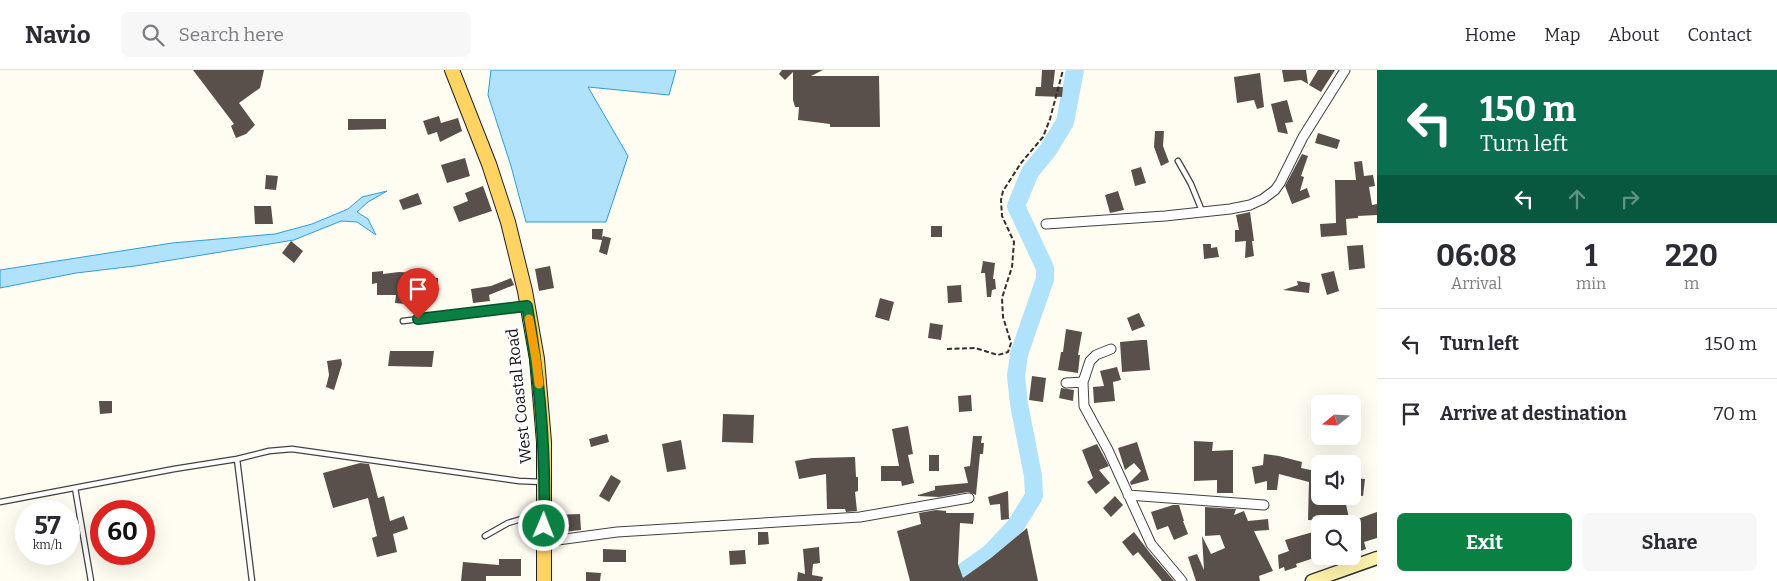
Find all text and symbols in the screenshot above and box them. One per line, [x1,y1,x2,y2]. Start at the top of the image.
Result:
search box [121,12,471,57]
text: Navio [25,21,91,49]
icon: search [139,21,167,49]
text: Search here [179,23,284,46]
text: Home [1465,24,1516,46]
text: Map [1544,24,1580,46]
text: About [1608,24,1659,46]
text: Contact [1687,24,1752,46]
text: 150 m [1480,88,1576,130]
icon: left [1397,90,1462,155]
text: Turn left [1480,130,1568,157]
icon: left [1510,185,1538,213]
icon: ahead [1563,185,1591,213]
icon: right [1616,185,1644,213]
text: 06:08 [1436,238,1517,274]
text: 1 [1585,238,1597,274]
text: 220 [1665,238,1718,274]
pin [397,268,439,319]
text: Arrival [1451,274,1502,293]
text: min [1576,274,1606,293]
text: m [1684,274,1699,293]
icon: arrive [404,275,432,303]
street label: West Coastal Road [502,327,536,465]
icon: left [1397,330,1425,358]
text: Turn left [1440,332,1519,355]
text: 150 m [1705,332,1757,355]
north arrow [1311,395,1361,445]
map controls [1311,395,1361,565]
icon: arrive [1397,400,1425,428]
text: Arrive at destination [1440,402,1627,425]
text: 70 m [1714,402,1757,425]
button: sound [1311,455,1361,505]
position arrow [517,499,569,551]
speed limit sign: 60 [90,500,155,565]
text: 57 [34,511,61,541]
button: Exit [1397,513,1572,571]
button: Share [1582,513,1757,571]
button: search [1311,515,1361,565]
text: km/h [33,538,62,552]

